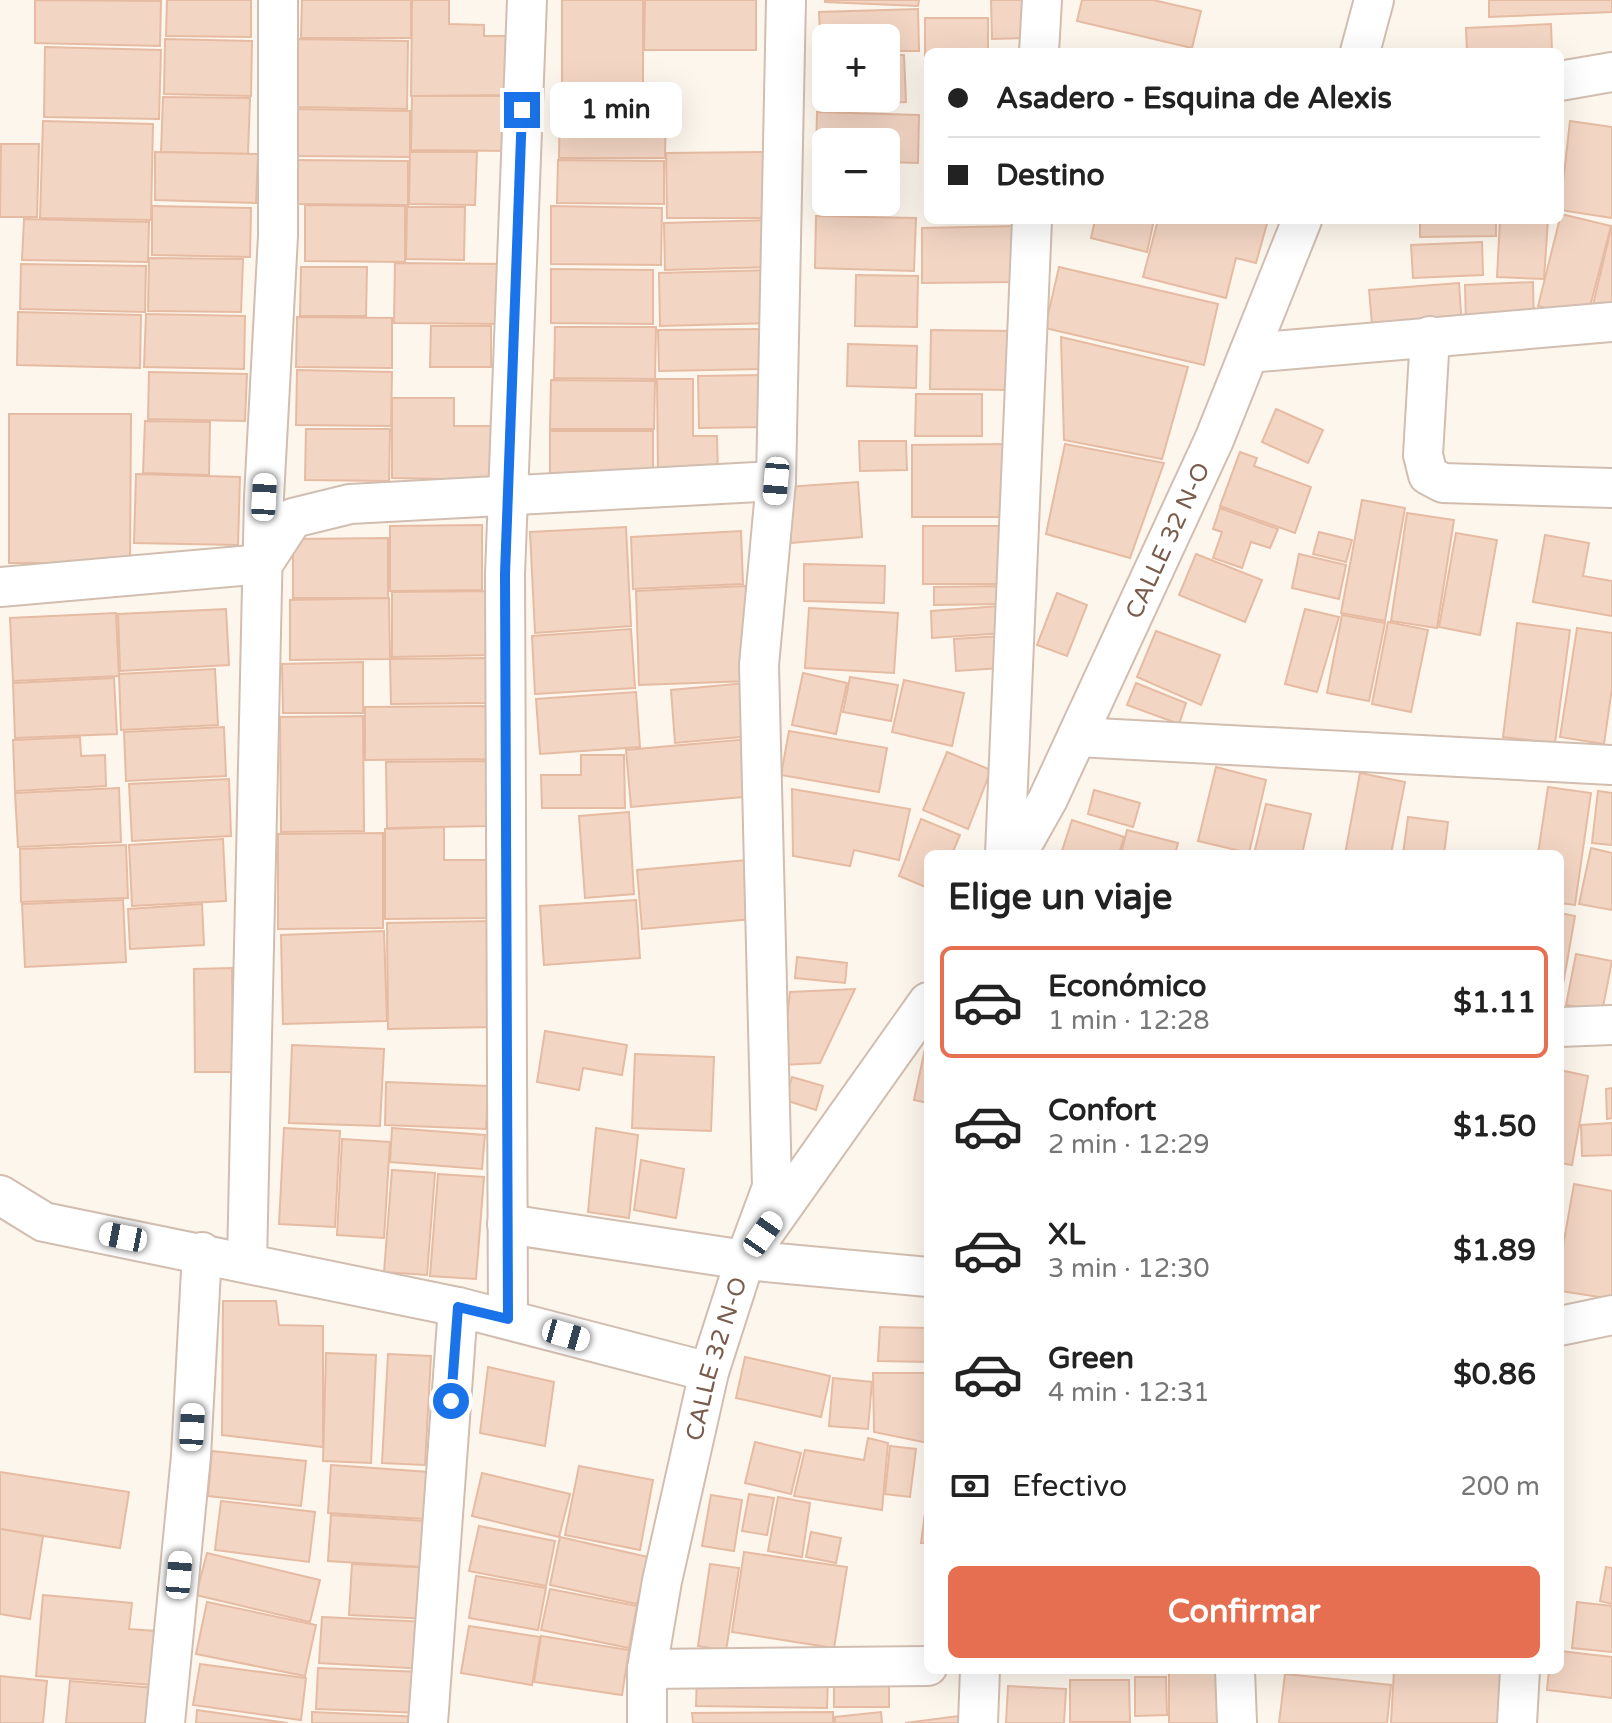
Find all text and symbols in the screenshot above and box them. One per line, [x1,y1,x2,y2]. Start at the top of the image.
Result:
map controls [812,24,900,216]
button: + [812,24,900,112]
text: Asadero - Esquina de Alexis [996,80,1392,117]
callout: 1 min [550,82,682,138]
route end [504,92,540,128]
text: 1 min [581,94,651,125]
button: − [812,128,900,216]
text: Destino [996,157,1105,194]
car [762,456,790,506]
street label: CALLE 32 N-O [1119,458,1217,623]
car [251,472,277,522]
text: Elige un viaje [948,876,1172,919]
icon: car [952,966,1024,1038]
text: Económico [1048,968,1206,1005]
text: $1.11 [1453,984,1536,1021]
text: 1 min · 12:28 [1048,1005,1210,1036]
icon: car [952,1090,1024,1162]
text: Confort [1048,1092,1156,1129]
text: $1.50 [1453,1108,1536,1145]
text: 2 min · 12:29 [1048,1129,1210,1160]
car [739,1207,787,1261]
icon: car [952,1214,1024,1286]
text: XL [1048,1216,1085,1253]
car [97,1221,149,1253]
text: $1.89 [1453,1232,1536,1269]
text: 3 min · 12:30 [1048,1253,1210,1284]
street label: CALLE 32 N-O [680,1274,754,1443]
car [540,1317,592,1353]
icon: car [952,1338,1024,1410]
text: Green [1048,1340,1134,1377]
text: $0.86 [1453,1356,1536,1393]
text: 4 min · 12:31 [1048,1377,1210,1408]
route start [433,1383,469,1419]
car [179,1402,205,1452]
icon: cash [948,1464,992,1508]
text: Efectivo [1012,1468,1127,1505]
text: 200 m [1460,1471,1540,1502]
car [165,1550,193,1600]
button: Confirmar [948,1566,1540,1658]

